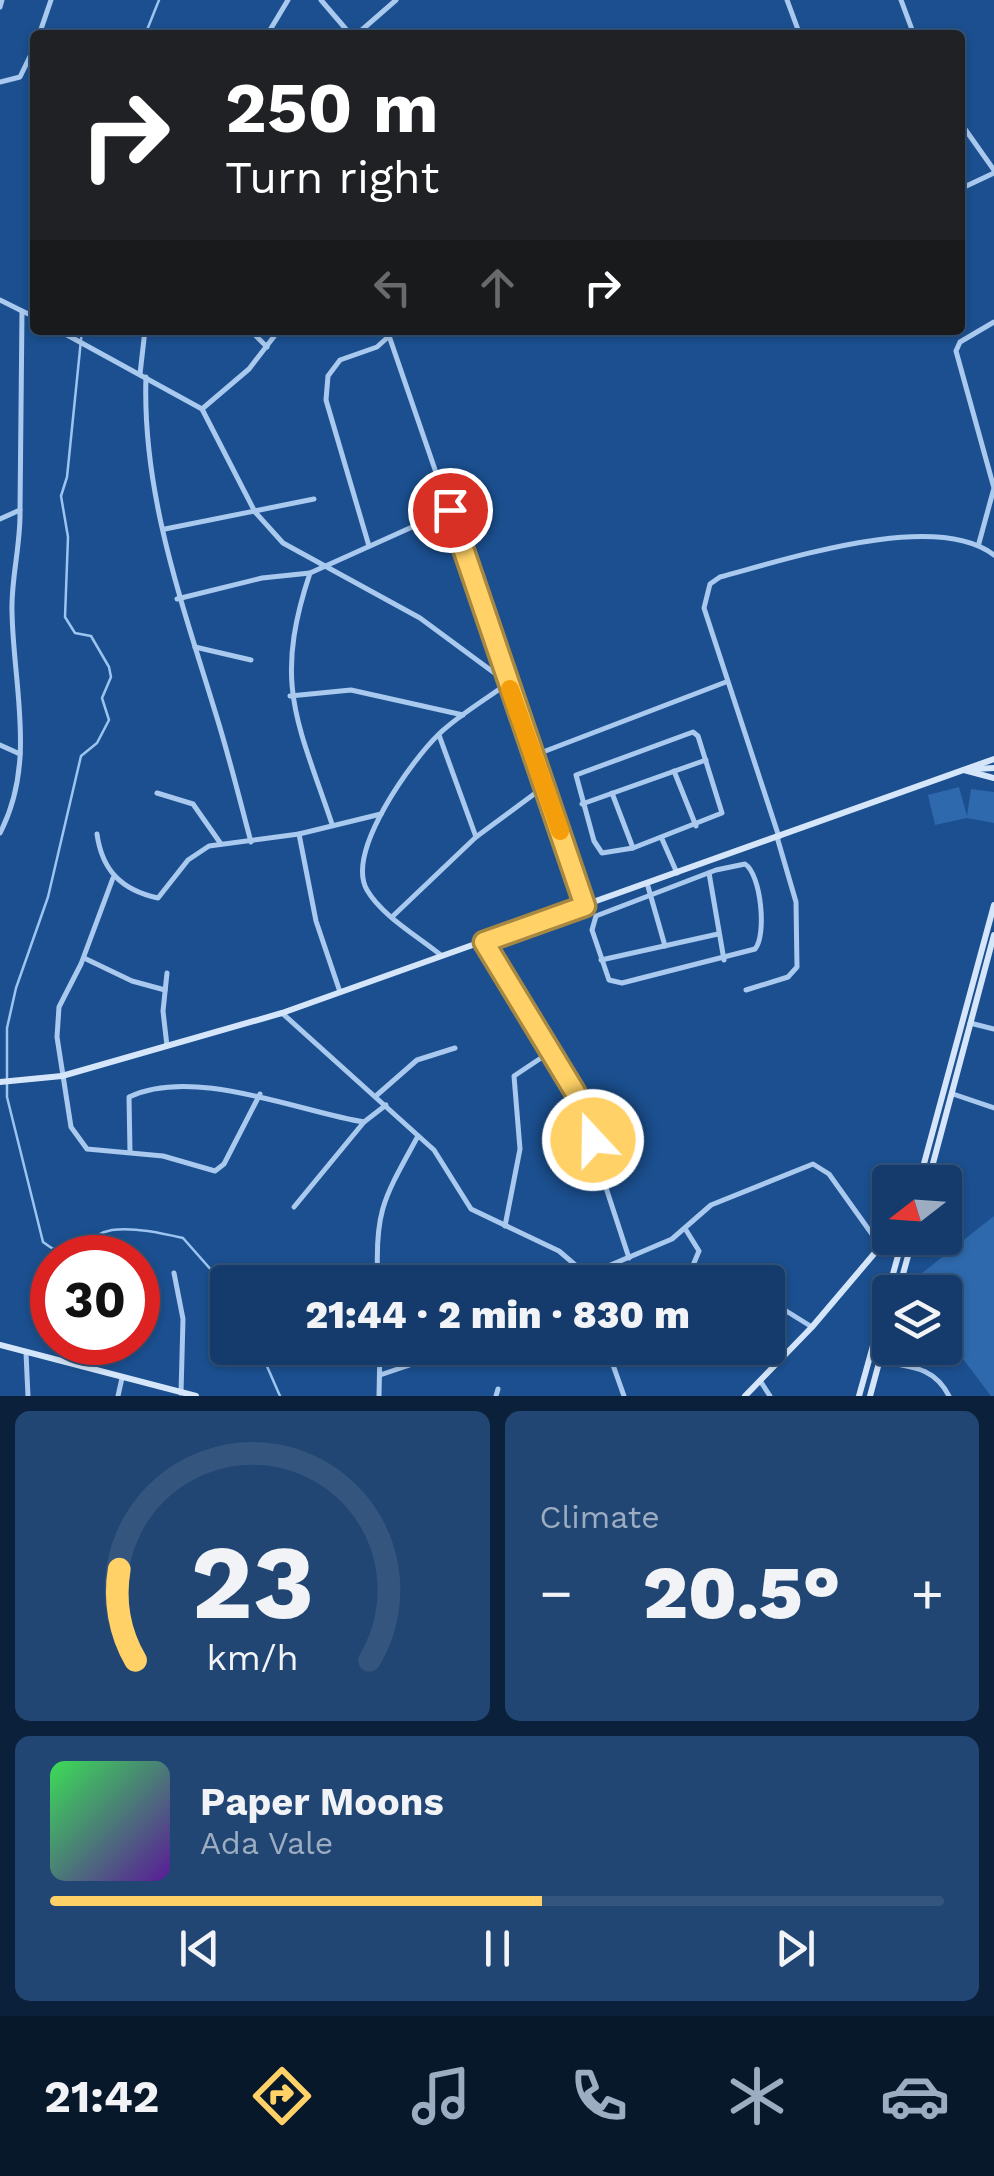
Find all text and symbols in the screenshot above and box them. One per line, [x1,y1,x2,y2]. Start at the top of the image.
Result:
text: 250 m [225,67,439,149]
icon: right [60,70,190,200]
text: Turn right [225,151,439,204]
icon: left [365,260,420,315]
icon: ahead [470,260,525,315]
icon: right [575,260,630,315]
pin [408,468,493,553]
icon: arrive [423,483,478,538]
position arrow [541,1088,645,1192]
north arrow [872,1165,962,1255]
map controls [872,1165,962,1365]
speed limit sign: 30 [30,1235,160,1365]
button: layers [872,1275,962,1365]
text: 21:44 · 2 min · 830 m [305,1293,690,1337]
text: Climate [540,1498,660,1536]
text: 23 [190,1521,314,1643]
text: 20.5° [643,1548,841,1636]
text: − [540,1561,573,1625]
text: + [911,1561,944,1625]
text: km/h [206,1637,298,1679]
text: Paper Moons [200,1780,444,1824]
text: Ada Vale [200,1824,333,1862]
icon: previous [172,1921,227,1976]
icon: pause [470,1921,525,1976]
icon: next [768,1921,823,1976]
icon: directions [247,2061,317,2131]
icon: music [406,2061,476,2131]
icon: phone [564,2061,634,2131]
icon: climate [722,2061,792,2131]
icon: car [880,2061,950,2131]
text: 21:42 [44,2070,159,2123]

